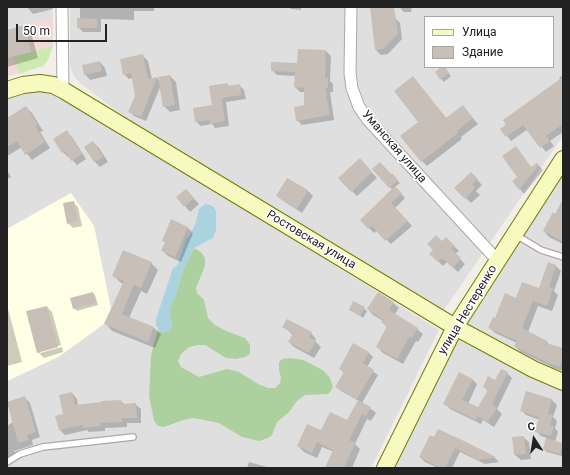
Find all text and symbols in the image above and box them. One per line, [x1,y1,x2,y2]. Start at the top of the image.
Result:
scale bar [18,16,109,42]
legend [424,16,554,68]
text: 50 m [23,24,50,38]
text: Улица [462,25,497,39]
text: Здание [462,45,503,59]
street label: Уманская улица [359,108,429,186]
street label: Ростовская улица [264,208,358,272]
street label: улица Нестеренко [436,263,500,357]
north arrow [514,419,554,459]
text: С [527,420,536,434]

